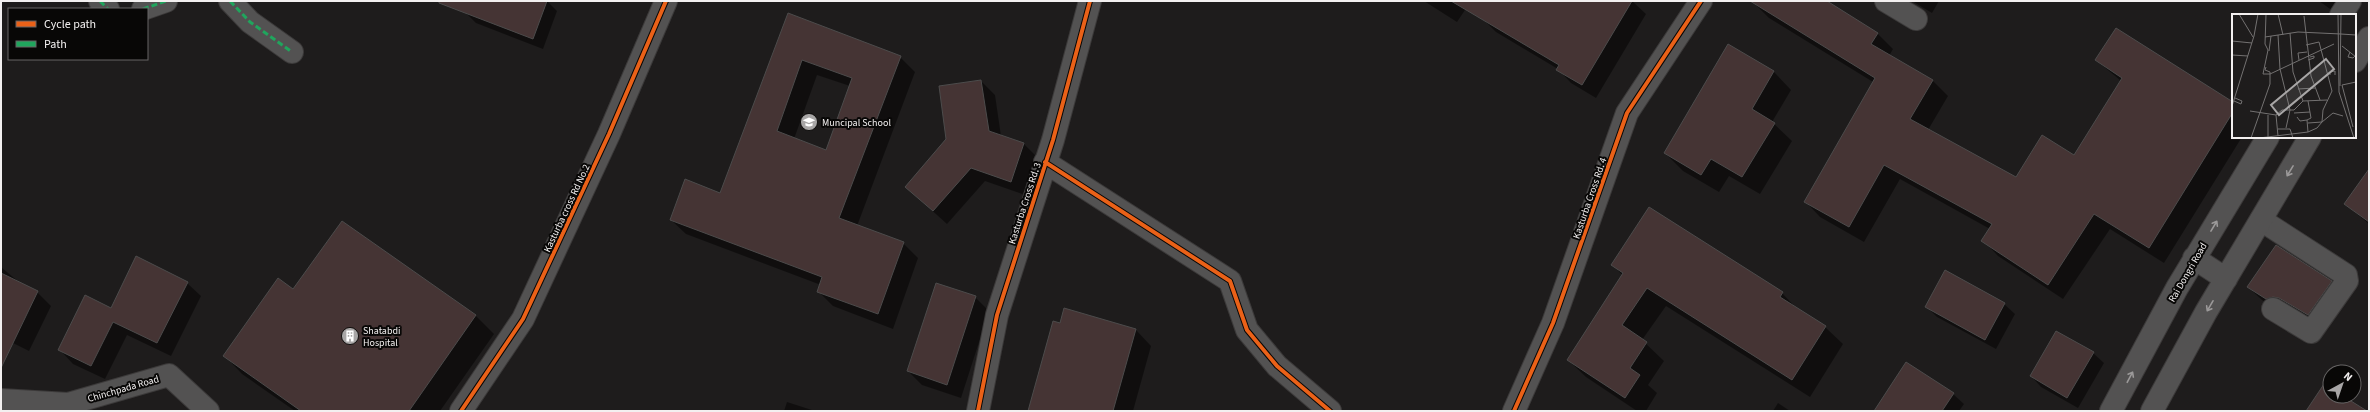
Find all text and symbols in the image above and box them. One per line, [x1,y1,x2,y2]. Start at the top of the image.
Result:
legend [8,8,148,60]
inset map [2232,14,2356,138]
text: Cycle path [44,16,96,33]
text: Path [44,36,67,53]
school or university icon: Muncipal School [799,112,819,132]
place label: Muncipal School [822,116,891,130]
street label: Kasturba Cross Rd. 4 [1569,156,1610,241]
street label: Kasturba Cross Rd. 3 [1005,161,1045,246]
street label: Kasturba cross Rd No.2 [540,162,593,255]
one-way arrow [2286,165,2294,177]
one-way arrow [2210,220,2218,232]
street label: Rai Dongri Road [2165,240,2211,305]
one-way arrow [2205,300,2213,312]
place label: Shatabdi Hospital [363,324,400,350]
building icon: Shatabdi Hospital [340,326,360,346]
north arrow [2322,364,2362,404]
text: N [2340,369,2356,385]
one-way arrow [2126,371,2134,383]
street label: Chinchpada Road [86,372,161,406]

